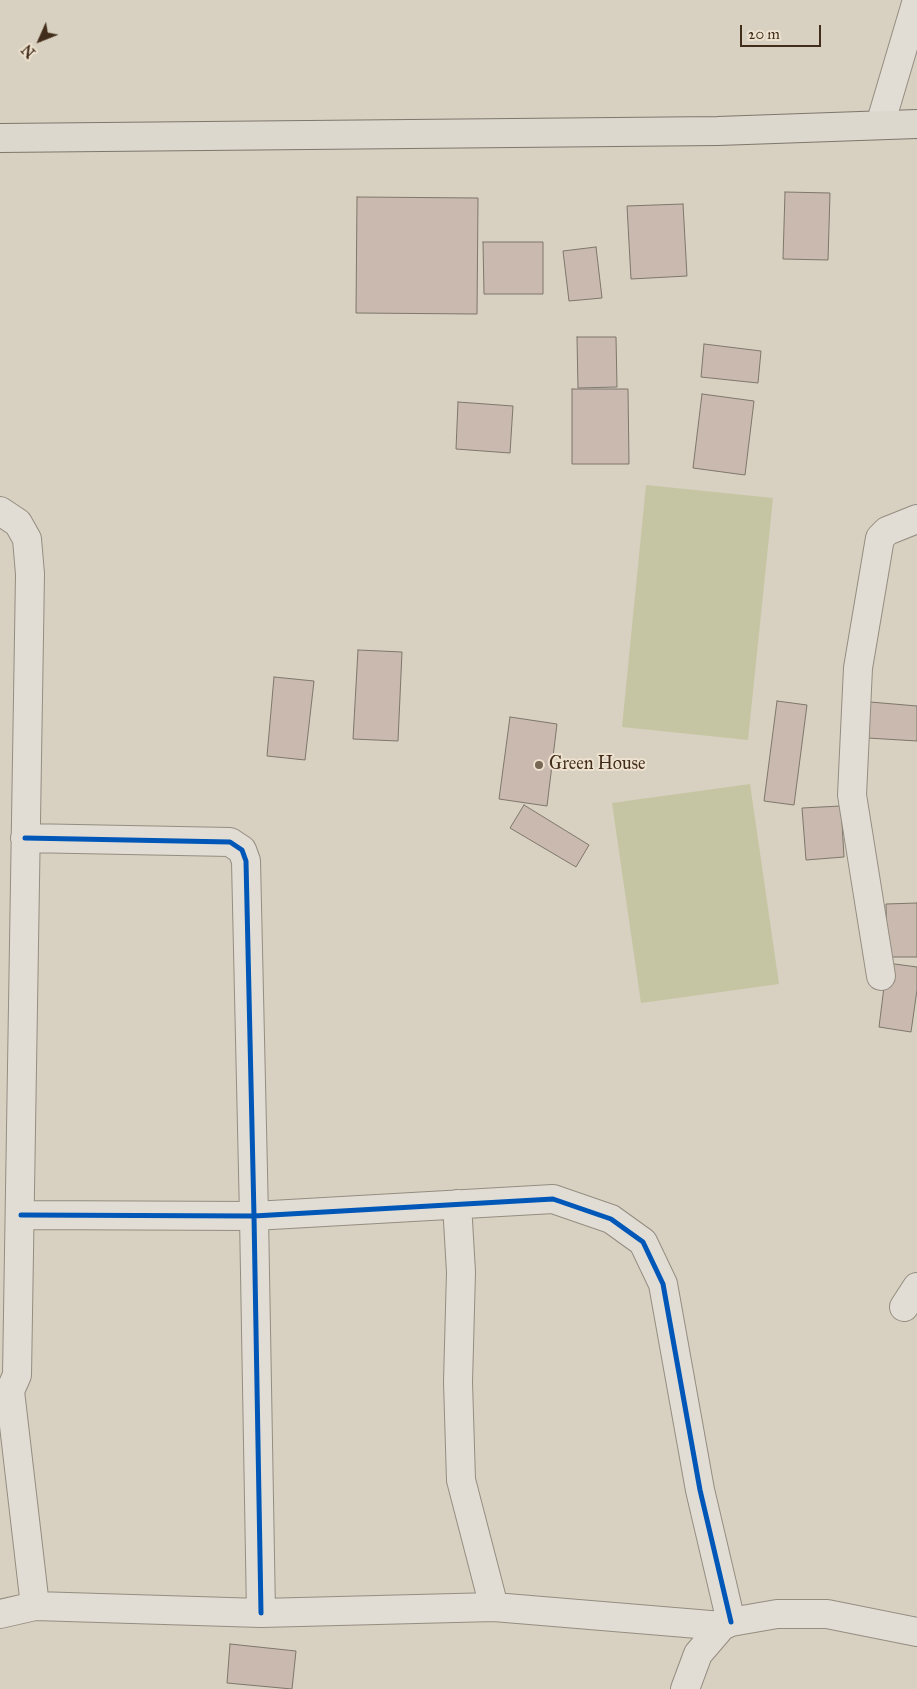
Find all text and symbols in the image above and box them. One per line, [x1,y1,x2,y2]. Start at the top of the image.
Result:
north arrow [15,15,65,65]
scale bar [742,15,823,47]
text: 20 m [748,25,780,43]
text: N [19,41,39,61]
place label: Green House [549,754,646,776]
marker: Green House [533,759,545,771]

